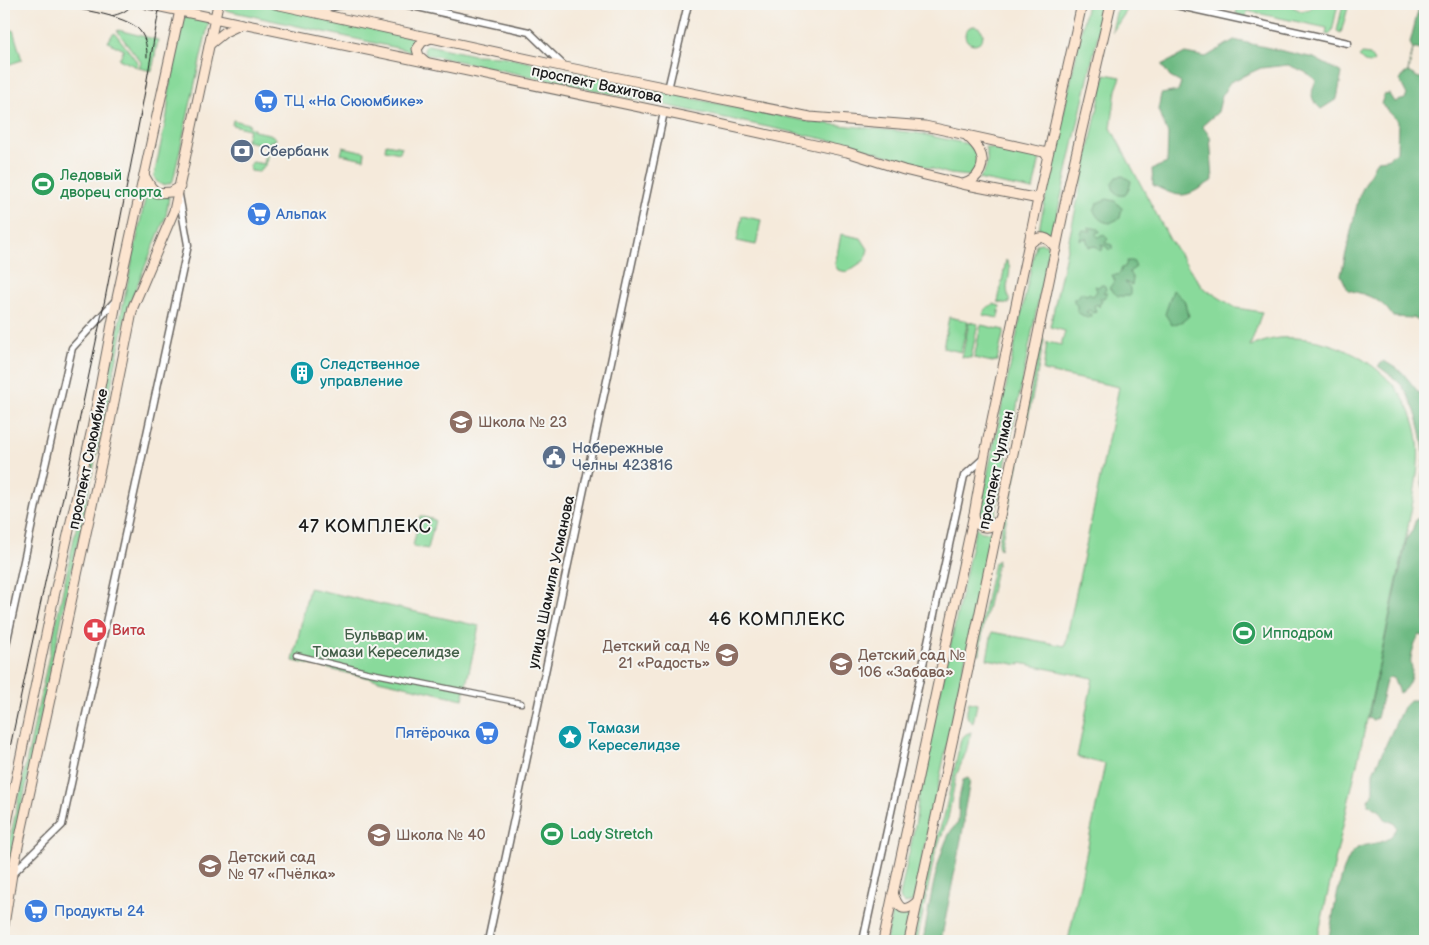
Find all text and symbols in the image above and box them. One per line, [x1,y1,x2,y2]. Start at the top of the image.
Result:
street label: проспект Вахитова [530,61,664,108]
supermarket icon: ТЦ «На Сююмбике» [253,88,279,114]
place label: ТЦ «На Сююмбике» [284,92,424,111]
bank icon: Сбербанк [229,138,255,164]
place label: Сбербанк [260,142,329,161]
place label: Ледовый дворец спорта [59,166,162,202]
sports icon: Ледовый дворец спорта [30,171,56,197]
supermarket icon: Альпак [246,201,272,227]
place label: Альпак [275,205,327,224]
place label: Следственное управление [320,355,420,391]
building icon: Следственное управление [289,360,315,386]
street label: проспект Сююмбике [64,387,113,531]
school or university icon: Школа № 23 [448,409,474,435]
street label: проспект Чулман [975,409,1018,531]
place label: Школа № 23 [478,413,567,432]
place label: Набережные Челны 423816 [572,439,673,475]
public building icon: Набережные Челны 423816 [541,444,567,470]
street label: улица Шамиля Усманова [524,493,579,671]
district label: 47 КОМПЛЕКС [298,516,432,537]
district label: 46 КОМПЛЕКС [708,609,846,630]
pharmacy icon: Вита [82,617,108,643]
sports icon: Ипподром [1231,620,1257,646]
place label: Вита [112,621,146,640]
place label: Ипподром [1262,624,1333,643]
park label: Бульвар им. Томази Кереселидзе [312,626,460,662]
place label: Детский сад № 21 «Радость» [603,637,710,673]
school or university icon: Детский сад № 21 «Радость» [714,642,740,668]
place label: Детский сад № 106 «Забава» [858,646,965,682]
school or university icon: Детский сад № 106 «Забава» [828,651,854,677]
place label: Тамази Кереселидзе [588,719,680,755]
supermarket icon: Пятёрочка [474,720,500,746]
place label: Пятёрочка [395,724,470,743]
place icon: Тамази Кереселидзе [557,724,583,750]
sports icon: Lady Stretch [539,821,565,847]
school or university icon: Школа № 40 [366,822,392,848]
place label: Lady Stretch [570,825,653,844]
place label: Школа № 40 [396,826,486,845]
place label: Детский сад № 97 «Пчёлка» [228,848,336,884]
school or university icon: Детский сад № 97 «Пчёлка» [197,853,223,879]
supermarket icon: Продукты 24 [23,898,49,924]
place label: Продукты 24 [54,902,145,921]

